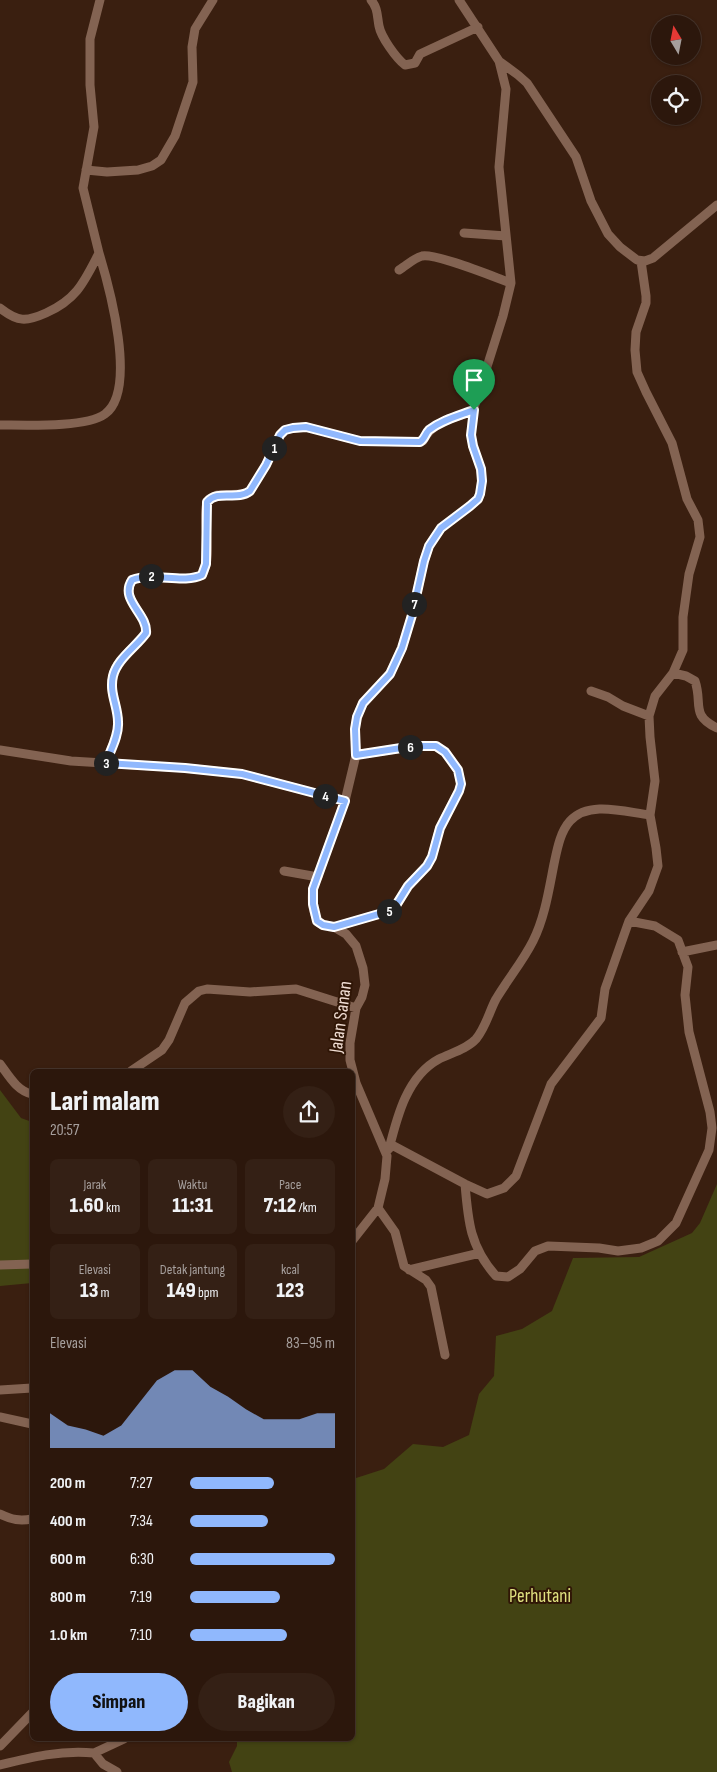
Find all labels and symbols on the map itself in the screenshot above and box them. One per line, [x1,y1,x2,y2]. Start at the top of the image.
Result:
north arrow [651,15,701,65]
pin [453,359,495,410]
pin: 1 [262,436,286,460]
pin: 2 [138,564,164,588]
pin: 7 [402,592,426,616]
pin: 6 [398,734,422,760]
pin: 3 [94,750,118,776]
pin: 4 [312,784,338,808]
pin: 5 [376,898,402,924]
street label: Jalan Sanan [324,980,357,1055]
park label: Perhutani [509,1585,571,1608]

